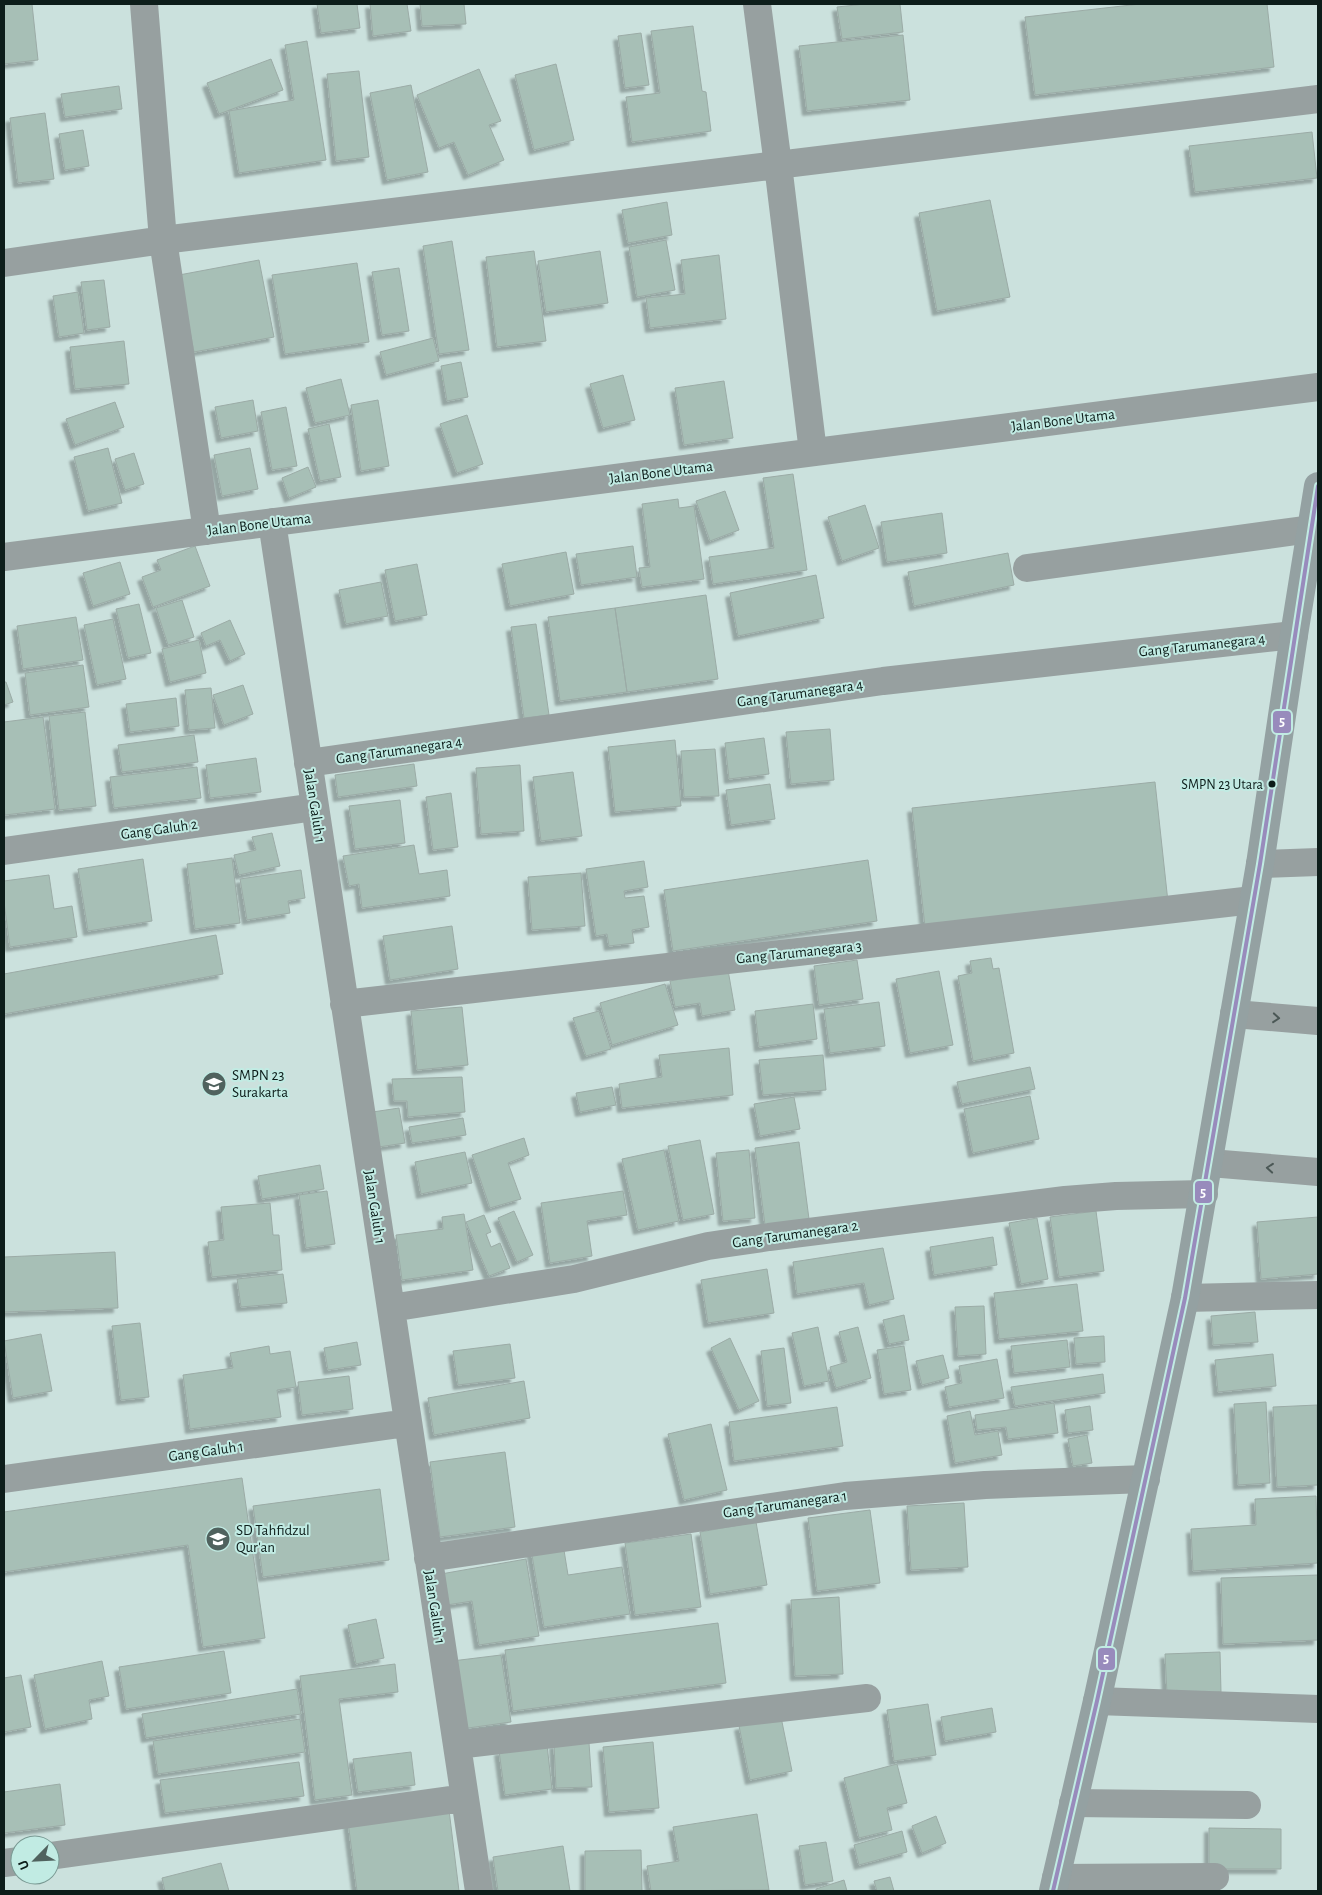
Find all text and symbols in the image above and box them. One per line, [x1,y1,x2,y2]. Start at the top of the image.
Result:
street label: Jalan Bone Utama [1010,407,1116,434]
street label: Jalan Bone Utama [608,459,714,486]
street label: Jalan Bone Utama [206,511,312,538]
street label: Gang Tarumanegara 4 [1138,631,1266,660]
street label: Gang Tarumanegara 4 [736,677,864,710]
line badge: 5 [1272,710,1292,734]
text: 5 [1279,715,1285,729]
street label: Gang Tarumanegara 4 [335,734,463,767]
street label: Jalan Galuh 1 [301,768,328,844]
place label: SMPN 23 Utara [1181,778,1264,792]
marker: SMPN 23 Utara [1267,779,1277,789]
street label: Gang Galuh 2 [120,817,199,842]
street label: Gang Tarumanegara 3 [736,938,863,967]
one-way arrow [1273,1012,1281,1023]
place label: SMPN 23 Surakarta [232,1068,288,1100]
school or university icon: SMPN 23 Surakarta [201,1071,227,1097]
one-way arrow [1265,1162,1273,1173]
street label: Jalan Galuh 1 [361,1169,388,1245]
line badge: 5 [1194,1180,1213,1204]
text: 5 [1200,1186,1206,1200]
street label: Gang Tarumanegara 2 [731,1218,859,1251]
street label: Gang Galuh 1 [168,1439,245,1464]
street label: Gang Tarumanegara 1 [722,1488,848,1521]
place label: SD Tahfidzul Qur'an [236,1523,310,1555]
school or university icon: SD Tahfidzul Qur'an [205,1526,231,1552]
street label: Jalan Galuh 1 [421,1569,448,1645]
line badge: 5 [1097,1647,1116,1671]
text: 5 [1103,1652,1109,1666]
north arrow [10,1835,60,1885]
text: U [16,1858,32,1872]

